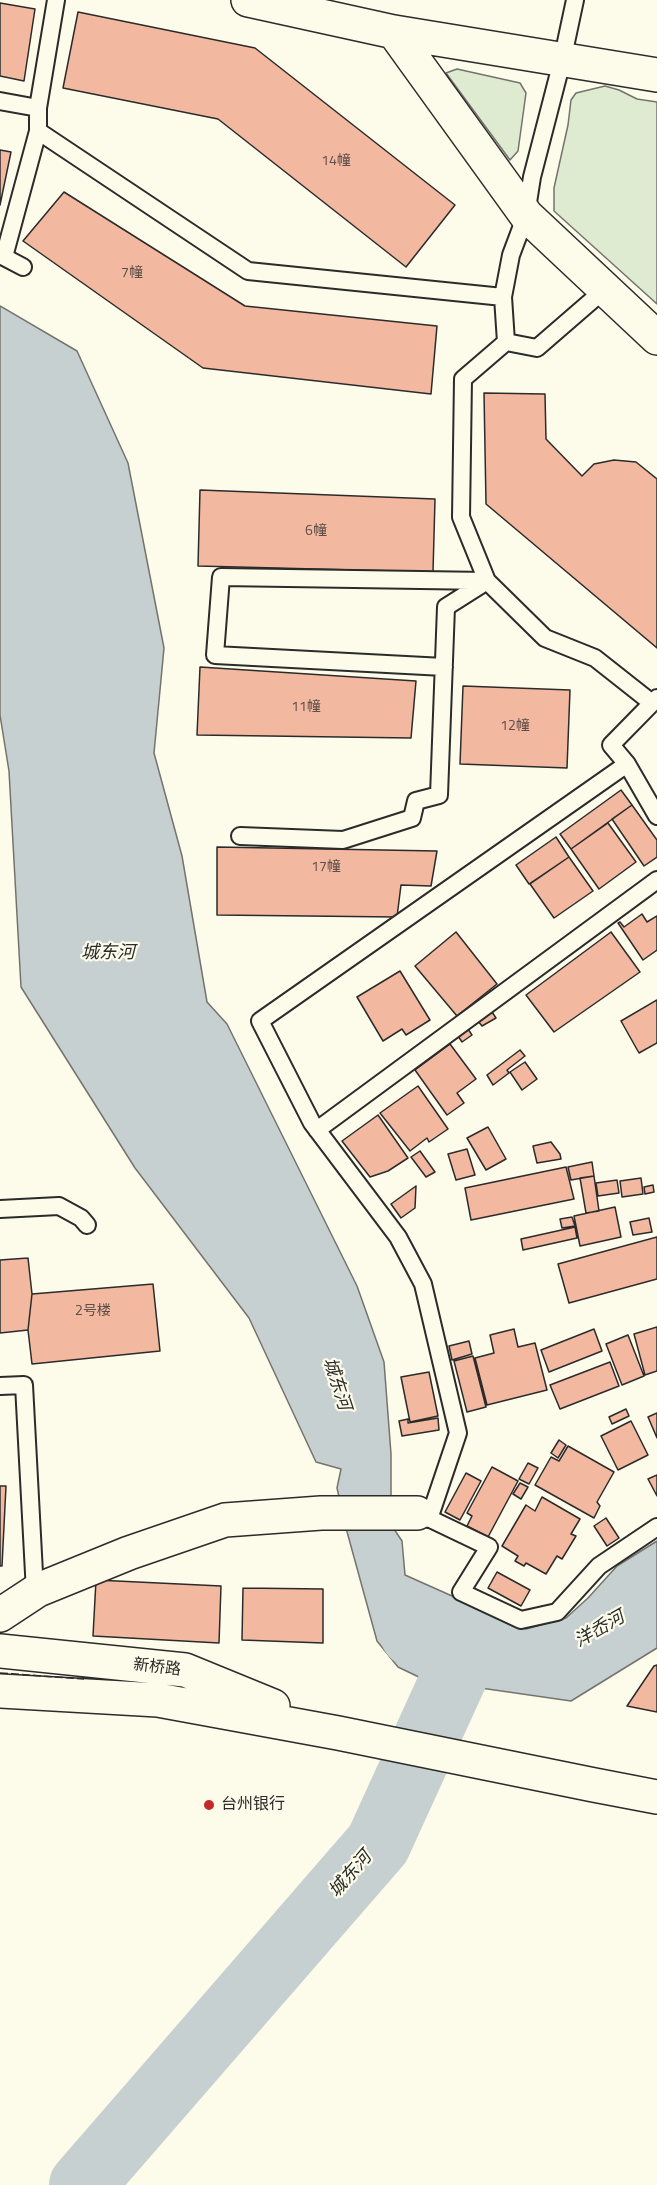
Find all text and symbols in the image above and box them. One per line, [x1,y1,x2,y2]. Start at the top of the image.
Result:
house number: 14幢 [321,154,351,170]
house number: 7幢 [121,266,143,282]
house number: 6幢 [305,524,327,540]
house number: 11幢 [291,700,321,716]
house number: 12幢 [500,719,530,735]
house number: 17幢 [311,860,341,876]
water label: 城东河 [81,943,135,965]
house number: 2号楼 [75,1304,111,1320]
water label: 城东河 [317,1355,355,1413]
water label: 洋岙河 [571,1607,629,1653]
street label: 新桥路 [132,1656,182,1680]
place label: 台州银行 [221,1795,285,1815]
marker: 台州银行 [202,1798,216,1812]
water label: 城东河 [325,1848,377,1902]

